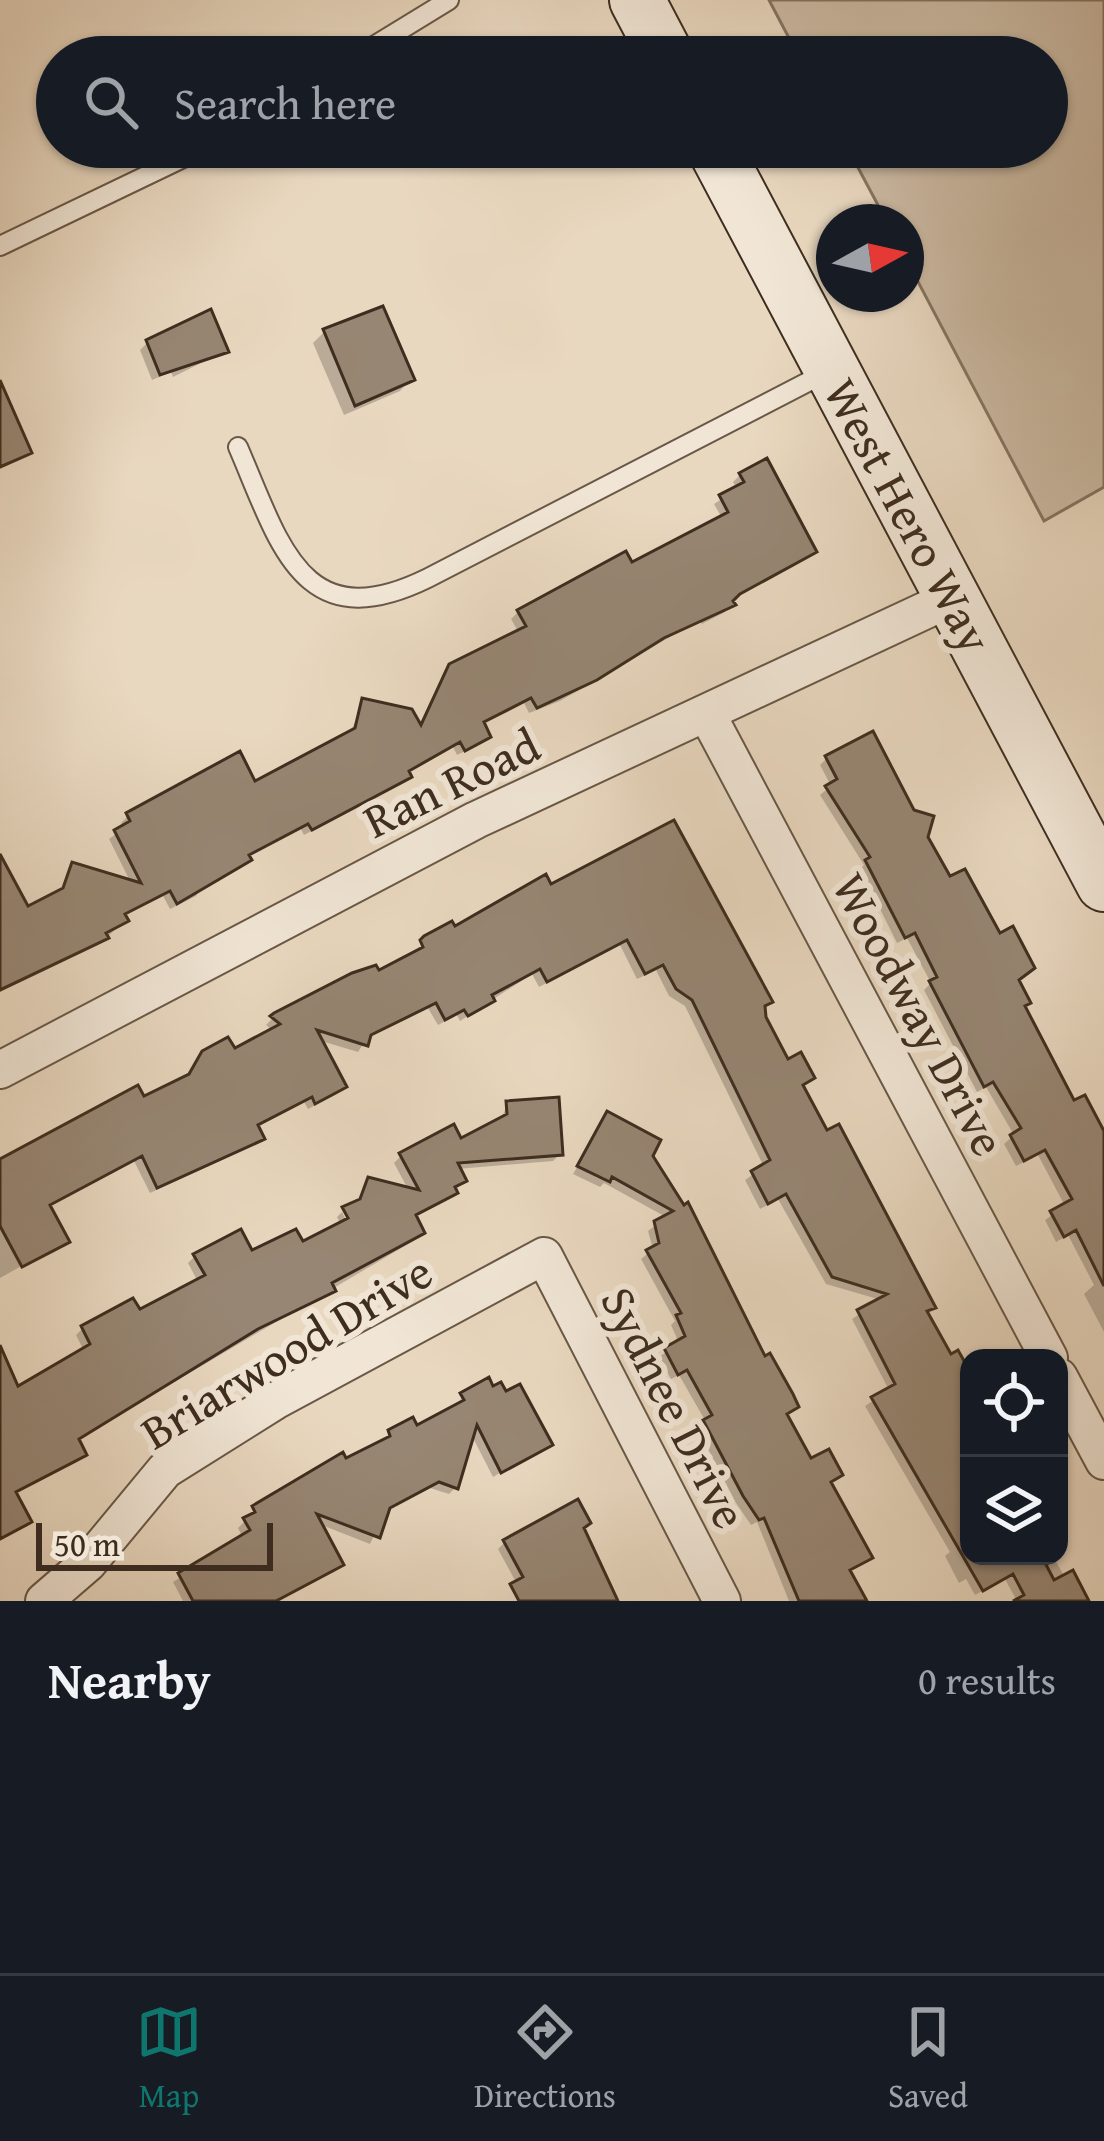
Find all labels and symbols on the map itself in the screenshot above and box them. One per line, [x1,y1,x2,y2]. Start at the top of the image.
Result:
north arrow [816,204,924,312]
street label: West Hero Way [807,365,1011,665]
street label: Ran Road [351,709,552,855]
street label: Woodway Drive [815,860,1025,1168]
street label: Briarwood Drive [127,1236,445,1466]
street label: Sydnee Drive [584,1274,766,1540]
scale bar [36,1517,273,1570]

